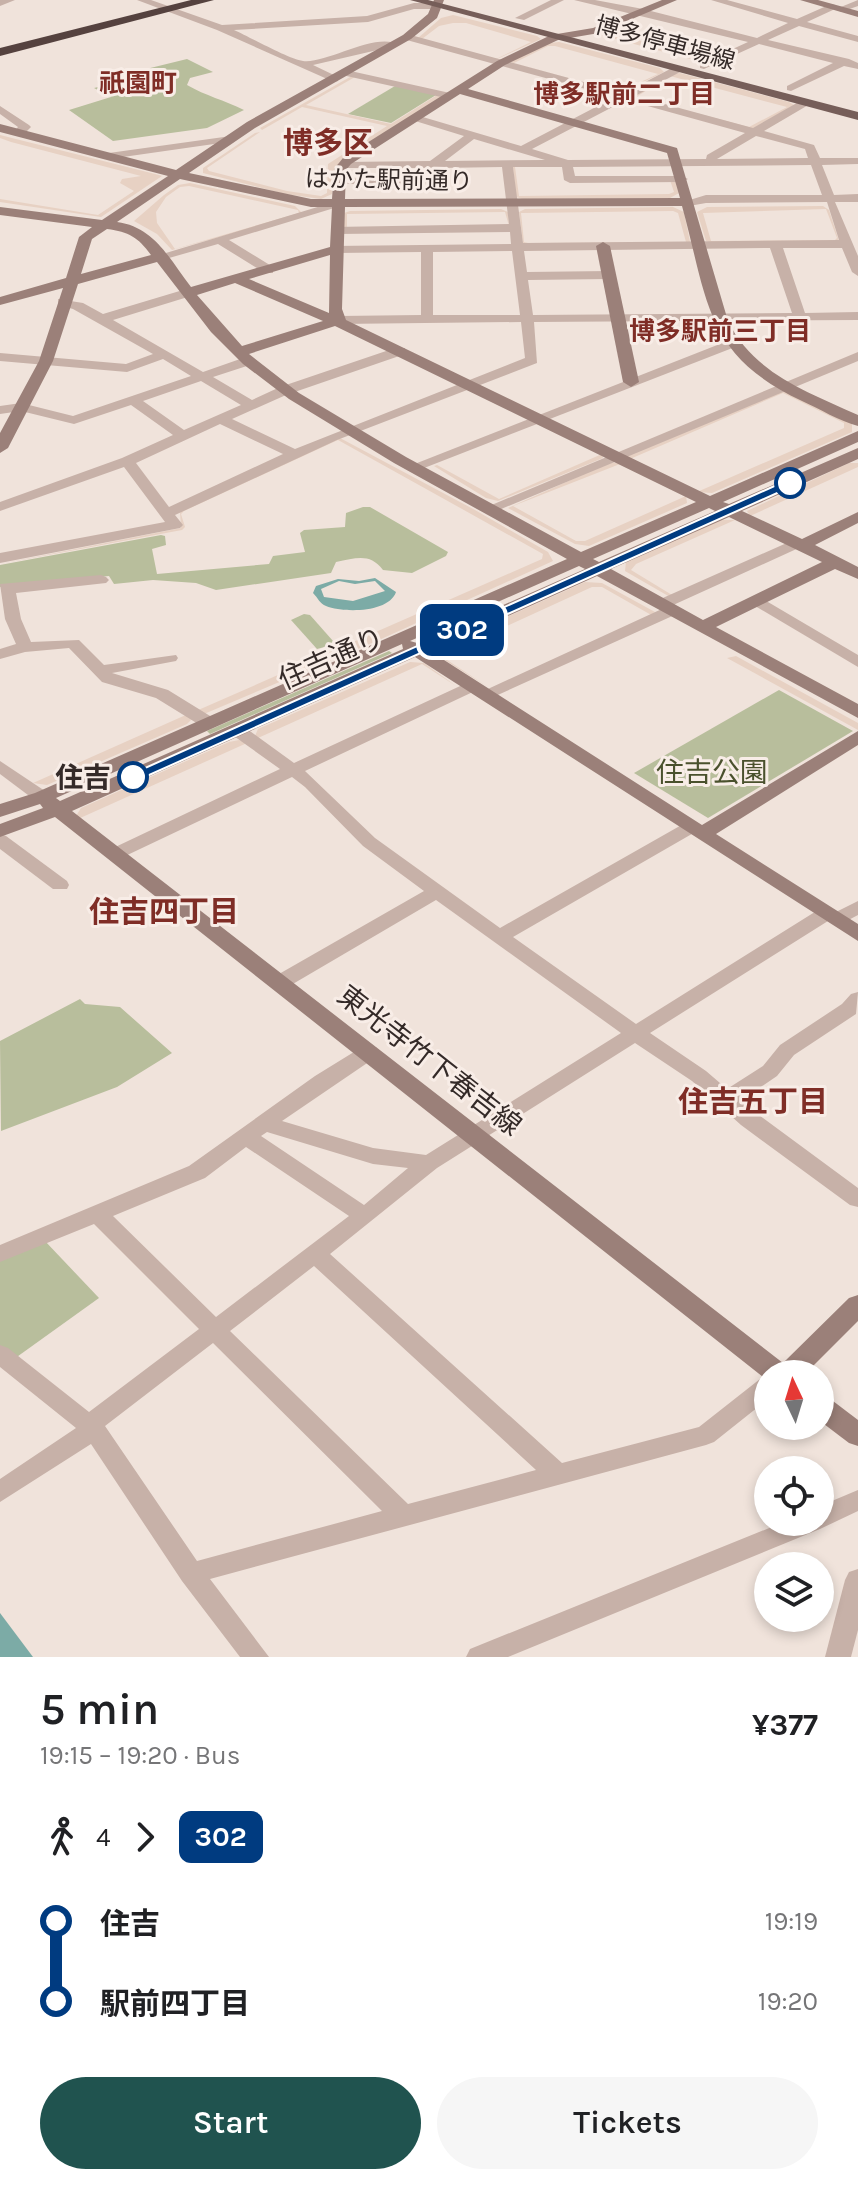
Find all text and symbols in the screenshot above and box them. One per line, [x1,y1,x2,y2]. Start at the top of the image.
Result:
street label: 博多停車場線 [592,11,738,75]
district label: 祇園町 [99,68,177,99]
district label: 博多駅前二丁目 [533,79,715,110]
district label: 博多区 [283,125,373,161]
street label: はかた駅前通り [305,165,473,195]
district label: 博多駅前三丁目 [629,316,811,347]
unlabelled marker [775,468,805,498]
line badge: 302 [416,604,508,656]
text: 302 [436,613,488,646]
street label: 住吉通り [273,621,389,696]
park label: 住吉公園 [656,756,768,789]
place label: 住吉 [55,761,111,794]
marker: 住吉 [118,762,148,792]
district label: 住吉四丁目 [89,894,239,930]
street label: 東光寺竹下春吉線 [331,978,528,1142]
district label: 住吉五丁目 [678,1084,828,1120]
north arrow [754,1360,834,1440]
map controls [754,1360,834,1632]
button: locate [754,1456,834,1536]
button: layers [754,1552,834,1632]
text: 5 min [40,1684,159,1735]
text: ¥377 [752,1707,818,1743]
text: 19:15 – 19:20 · Bus [40,1740,240,1771]
icon: walk [40,1815,84,1859]
icon: forward [123,1815,167,1859]
text: 302 [195,1820,247,1853]
text: 4 [96,1822,111,1853]
text: 住吉 [100,1906,160,1942]
text: 19:19 [765,1906,818,1937]
text: 駅前四丁目 [100,1986,250,2022]
text: 19:20 [758,1986,818,2017]
button: Start [40,2077,421,2169]
button: Tickets [437,2077,818,2169]

